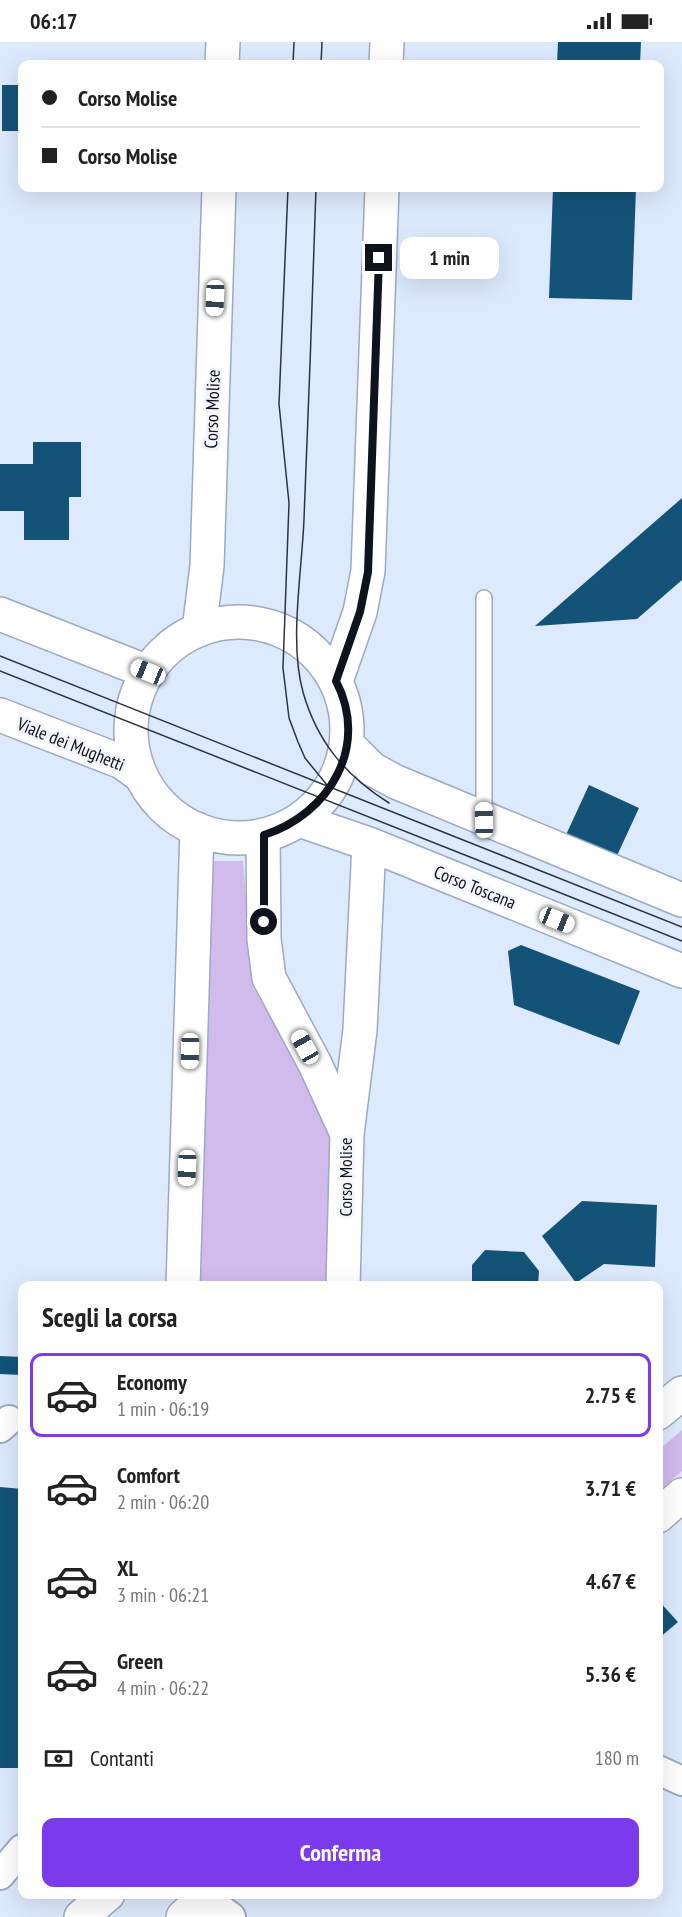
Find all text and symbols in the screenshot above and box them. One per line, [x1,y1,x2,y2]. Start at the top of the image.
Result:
text: 06:17 [30,7,78,35]
text: Corso Molise [78,84,177,112]
text: Corso Molise [78,142,177,170]
callout: 1 min [400,237,499,279]
route end [365,244,392,271]
text: 1 min [429,245,470,271]
car [205,280,225,316]
street label: Corso Molise [199,369,225,449]
car [128,657,168,687]
street label: Viale dei Mughetti [13,712,128,776]
car [475,802,493,838]
street label: Corso Toscana [431,860,519,914]
car [537,905,577,935]
route start [250,908,277,935]
car [288,1027,322,1067]
car [181,1033,199,1069]
street label: Corso Molise [334,1138,357,1216]
car [177,1150,197,1186]
text: Scegli la corsa [42,1300,178,1334]
icon: car [45,1368,99,1422]
text: Economy [117,1368,187,1396]
text: 2.75 € [585,1381,636,1409]
text: 1 min · 06:19 [117,1396,209,1422]
icon: car [45,1461,99,1515]
text: Comfort [117,1461,180,1489]
text: 3.71 € [585,1474,636,1502]
text: 2 min · 06:20 [117,1489,209,1515]
icon: car [45,1554,99,1608]
text: XL [117,1554,138,1582]
text: 4.67 € [586,1567,636,1595]
text: 3 min · 06:21 [117,1582,209,1608]
icon: car [45,1647,99,1701]
text: Green [117,1647,163,1675]
text: 5.36 € [585,1660,636,1688]
text: 4 min · 06:22 [117,1675,209,1701]
icon: cash [42,1742,75,1775]
text: Contanti [90,1744,154,1772]
text: 180 m [595,1745,639,1771]
button: Conferma [42,1818,639,1887]

